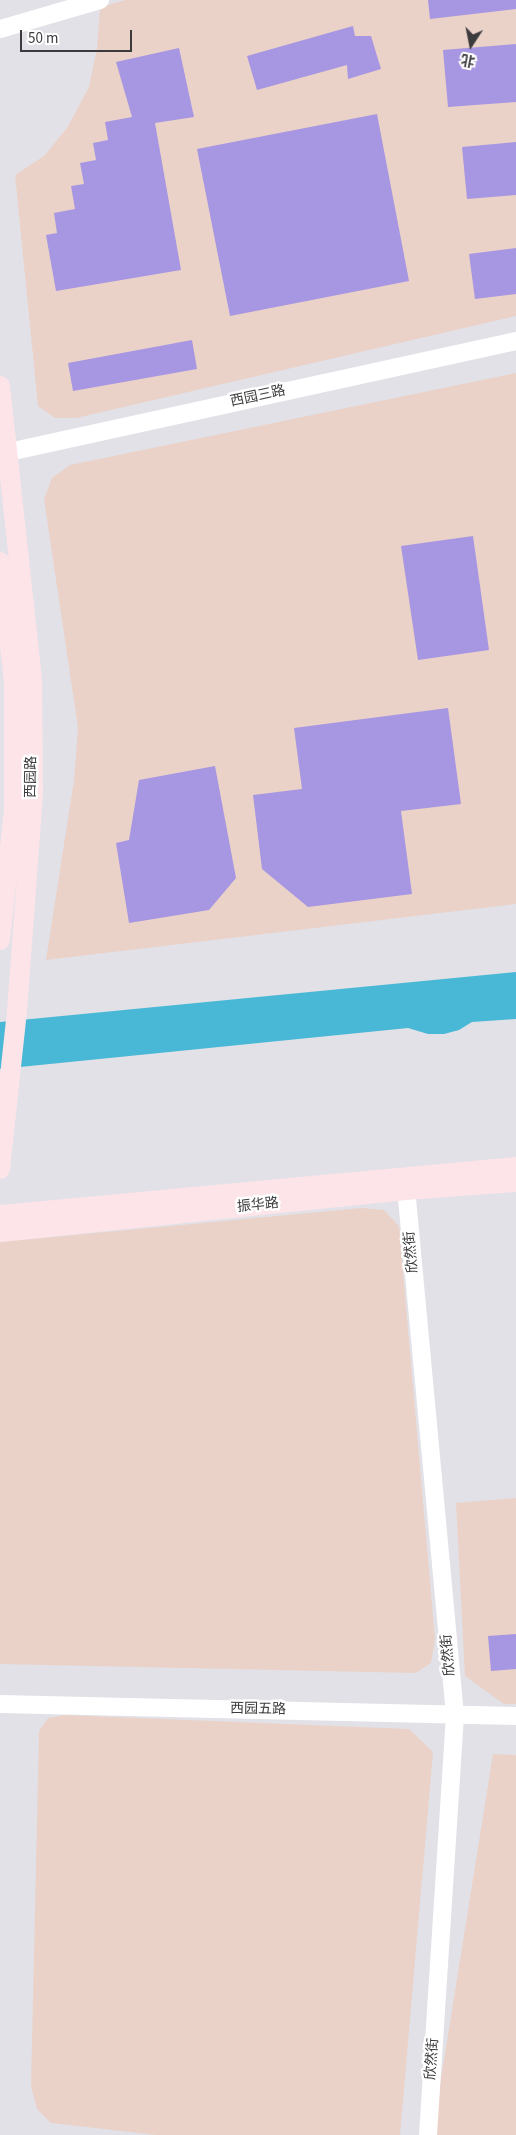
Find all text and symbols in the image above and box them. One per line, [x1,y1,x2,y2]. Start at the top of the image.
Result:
scale bar [22,20,135,52]
north arrow [446,20,496,70]
text: 50 m [28,28,58,49]
text: 北 [459,49,477,71]
street label: 西园三路 [229,383,287,411]
street label: 西园路 [23,756,41,798]
street label: 振华路 [236,1195,280,1217]
street label: 欣然街 [402,1230,422,1274]
street label: 欣然街 [439,1633,459,1677]
street label: 西园五路 [230,1701,286,1719]
street label: 欣然街 [423,2037,443,2081]

